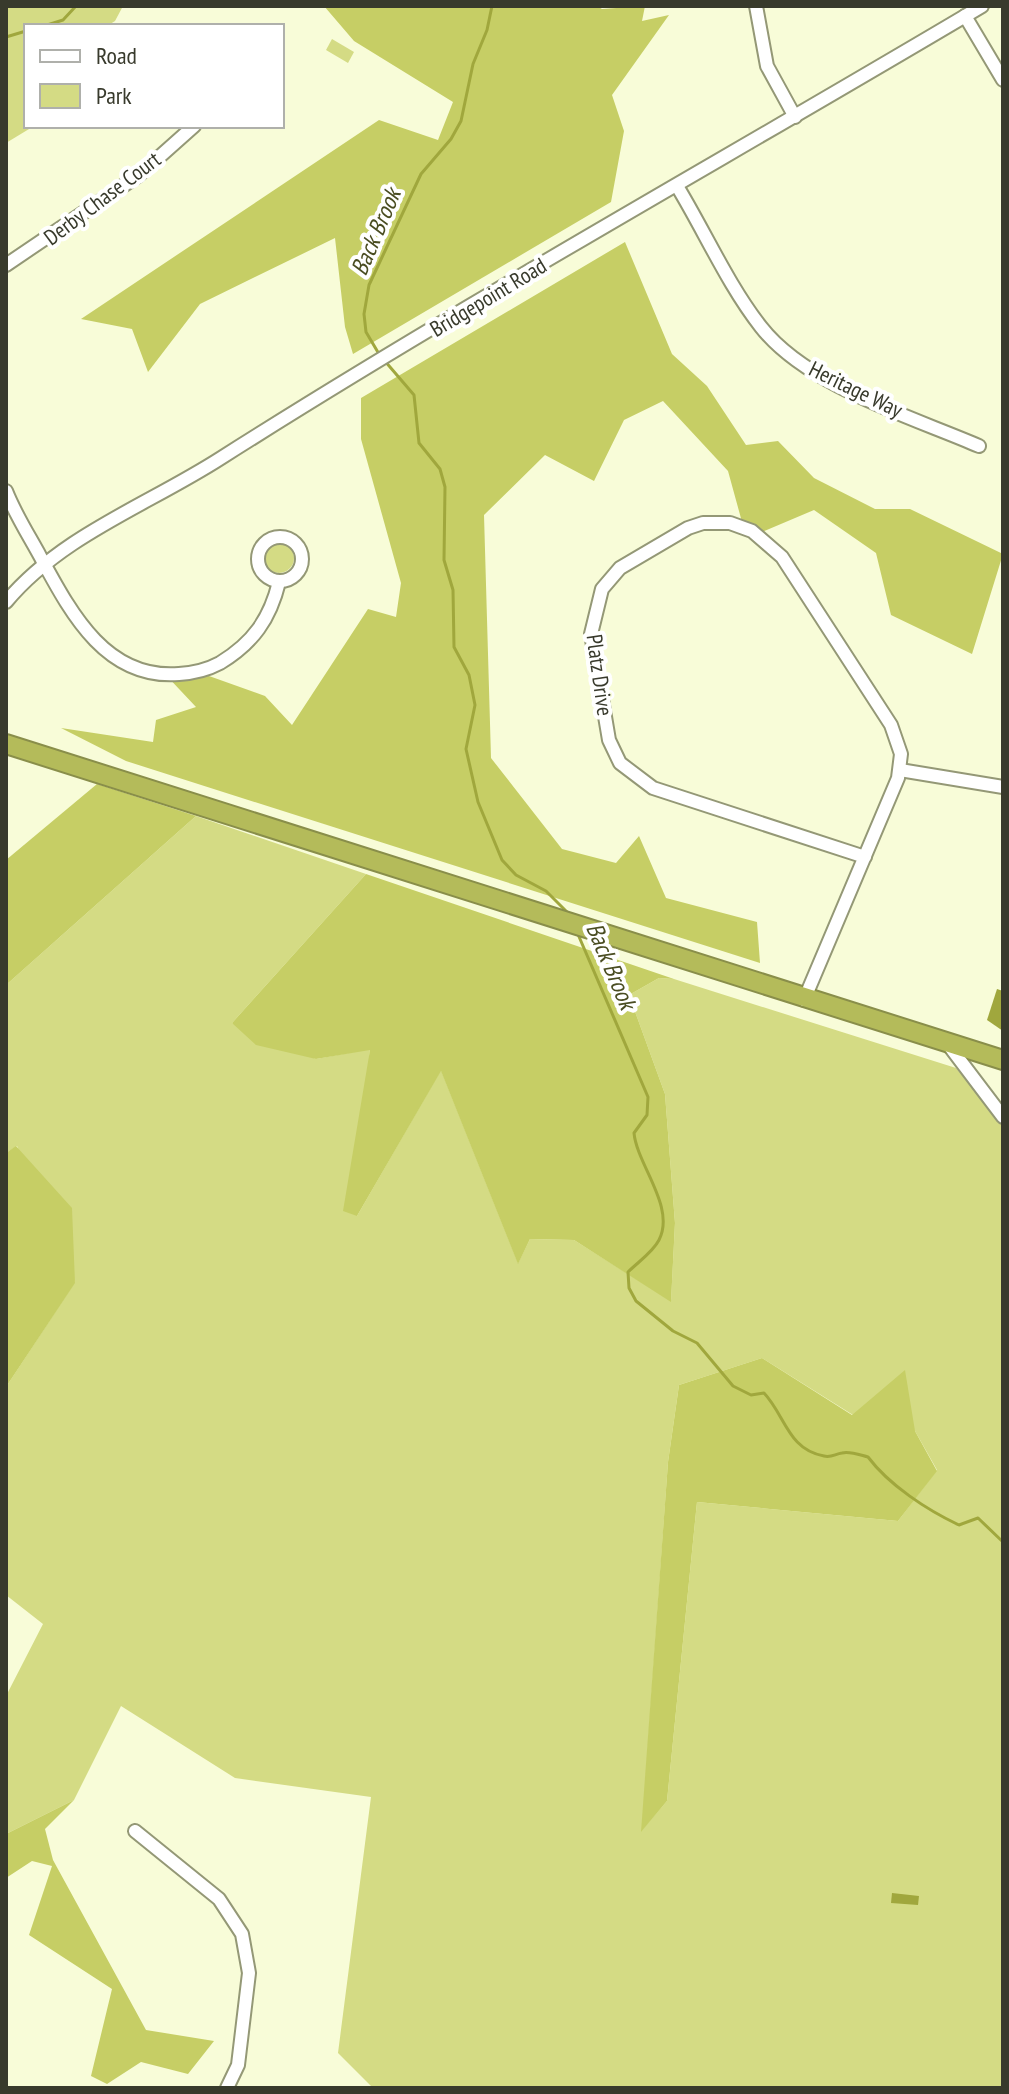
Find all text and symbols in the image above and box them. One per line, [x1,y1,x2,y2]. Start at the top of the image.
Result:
legend [24,24,284,128]
text: Road [96,40,137,71]
text: Park [96,80,132,111]
street label: Derby Chase Court [38,145,166,251]
water label: Back Brook [343,181,409,280]
street label: Bridgepoint Road [425,251,551,343]
street label: Heritage Way [805,354,908,424]
street label: Platz Drive [580,632,620,718]
water label: Back Brook [579,918,645,1016]

